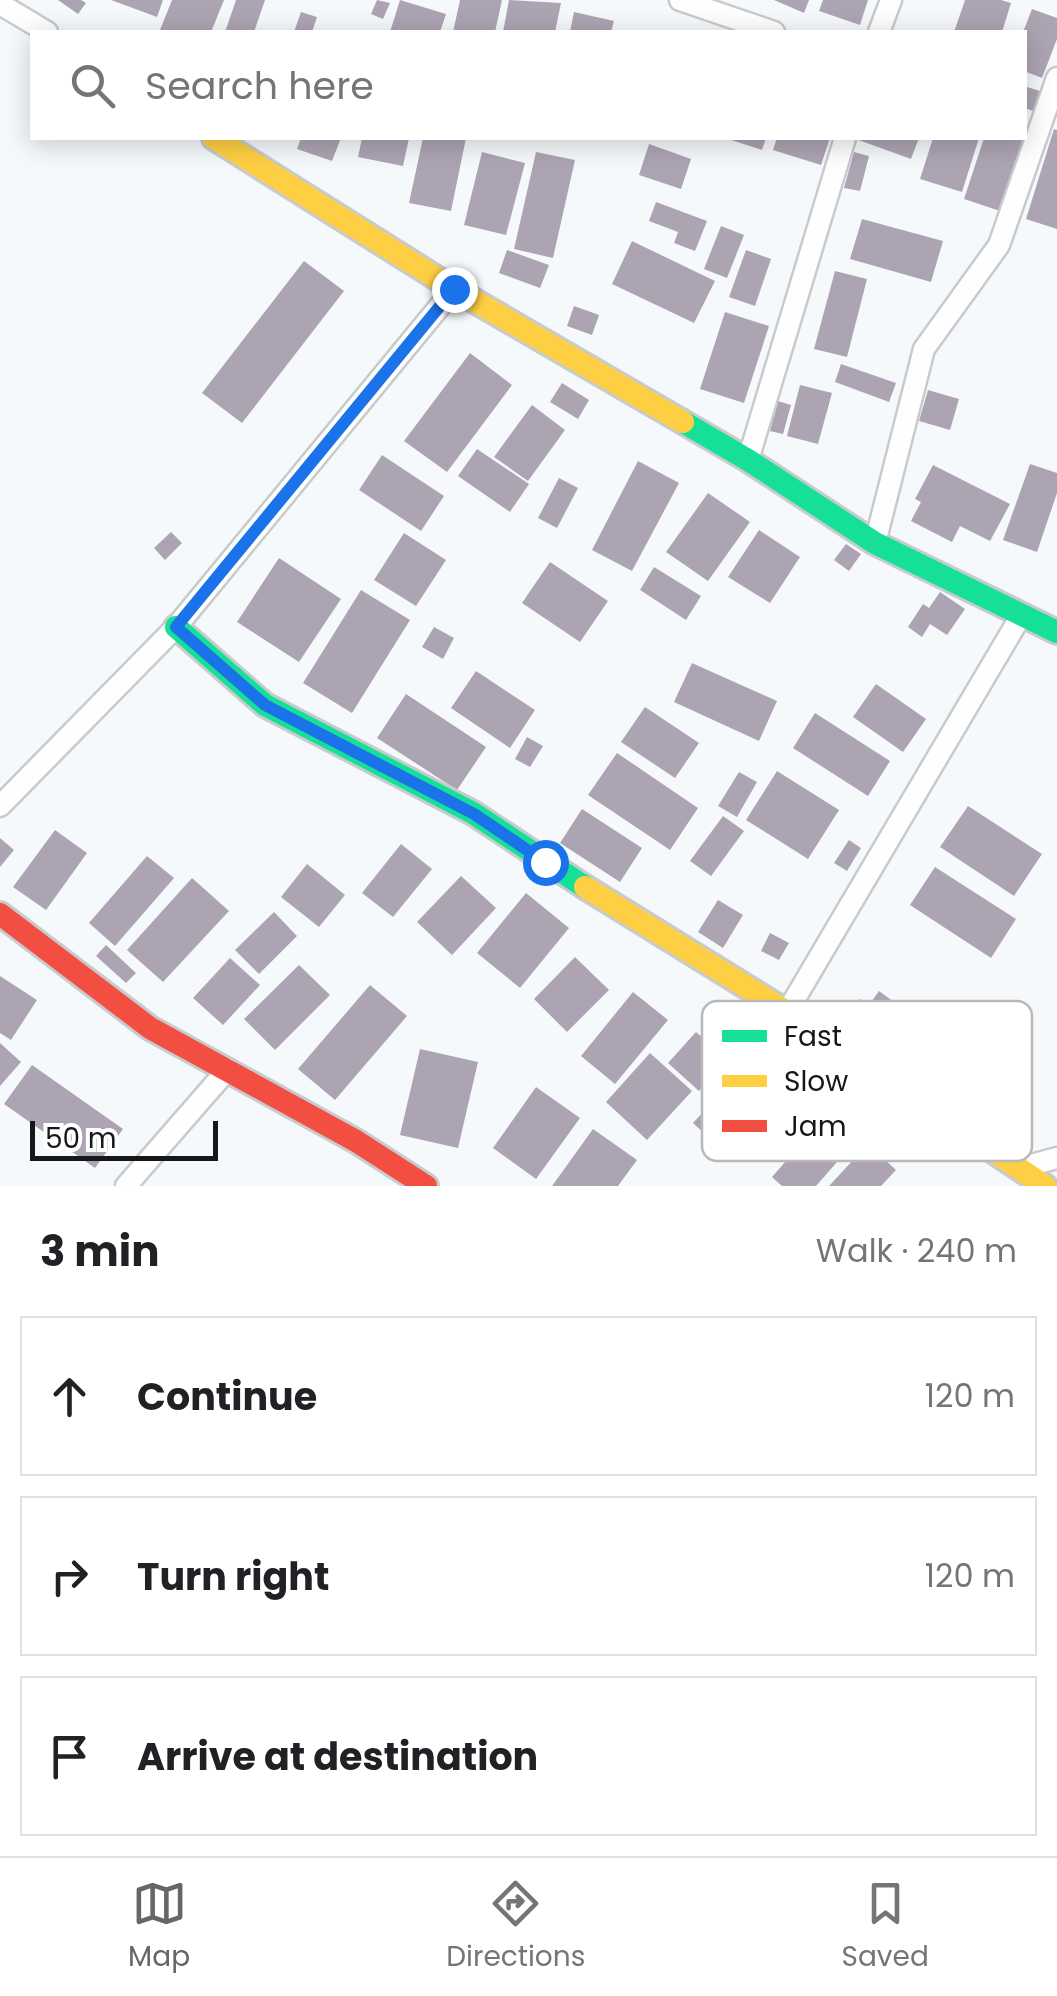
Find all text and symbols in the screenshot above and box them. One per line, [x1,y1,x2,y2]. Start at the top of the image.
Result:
search box [30,30,1027,140]
icon: search [65,58,120,113]
text: Search here [145,59,374,112]
route end [432,267,478,313]
route start [523,840,569,886]
legend [702,1001,1032,1161]
text: Fast [784,1017,842,1056]
text: Slow [784,1062,848,1101]
text: Jam [784,1107,847,1146]
scale bar [30,1116,218,1160]
text: 50 m [45,1119,116,1158]
text: 3 min [40,1222,160,1281]
text: Walk · 240 m [816,1228,1017,1273]
icon: ahead [42,1369,97,1424]
text: Continue [137,1370,317,1423]
text: 120 m [925,1373,1015,1418]
icon: right [42,1549,97,1604]
text: Turn right [137,1550,329,1603]
text: 120 m [925,1553,1015,1598]
icon: arrive [42,1729,97,1784]
text: Arrive at destination [137,1730,538,1783]
tab: Map [128,1876,190,1978]
tab: Directions [446,1876,585,1978]
tab: Saved [842,1876,929,1978]

